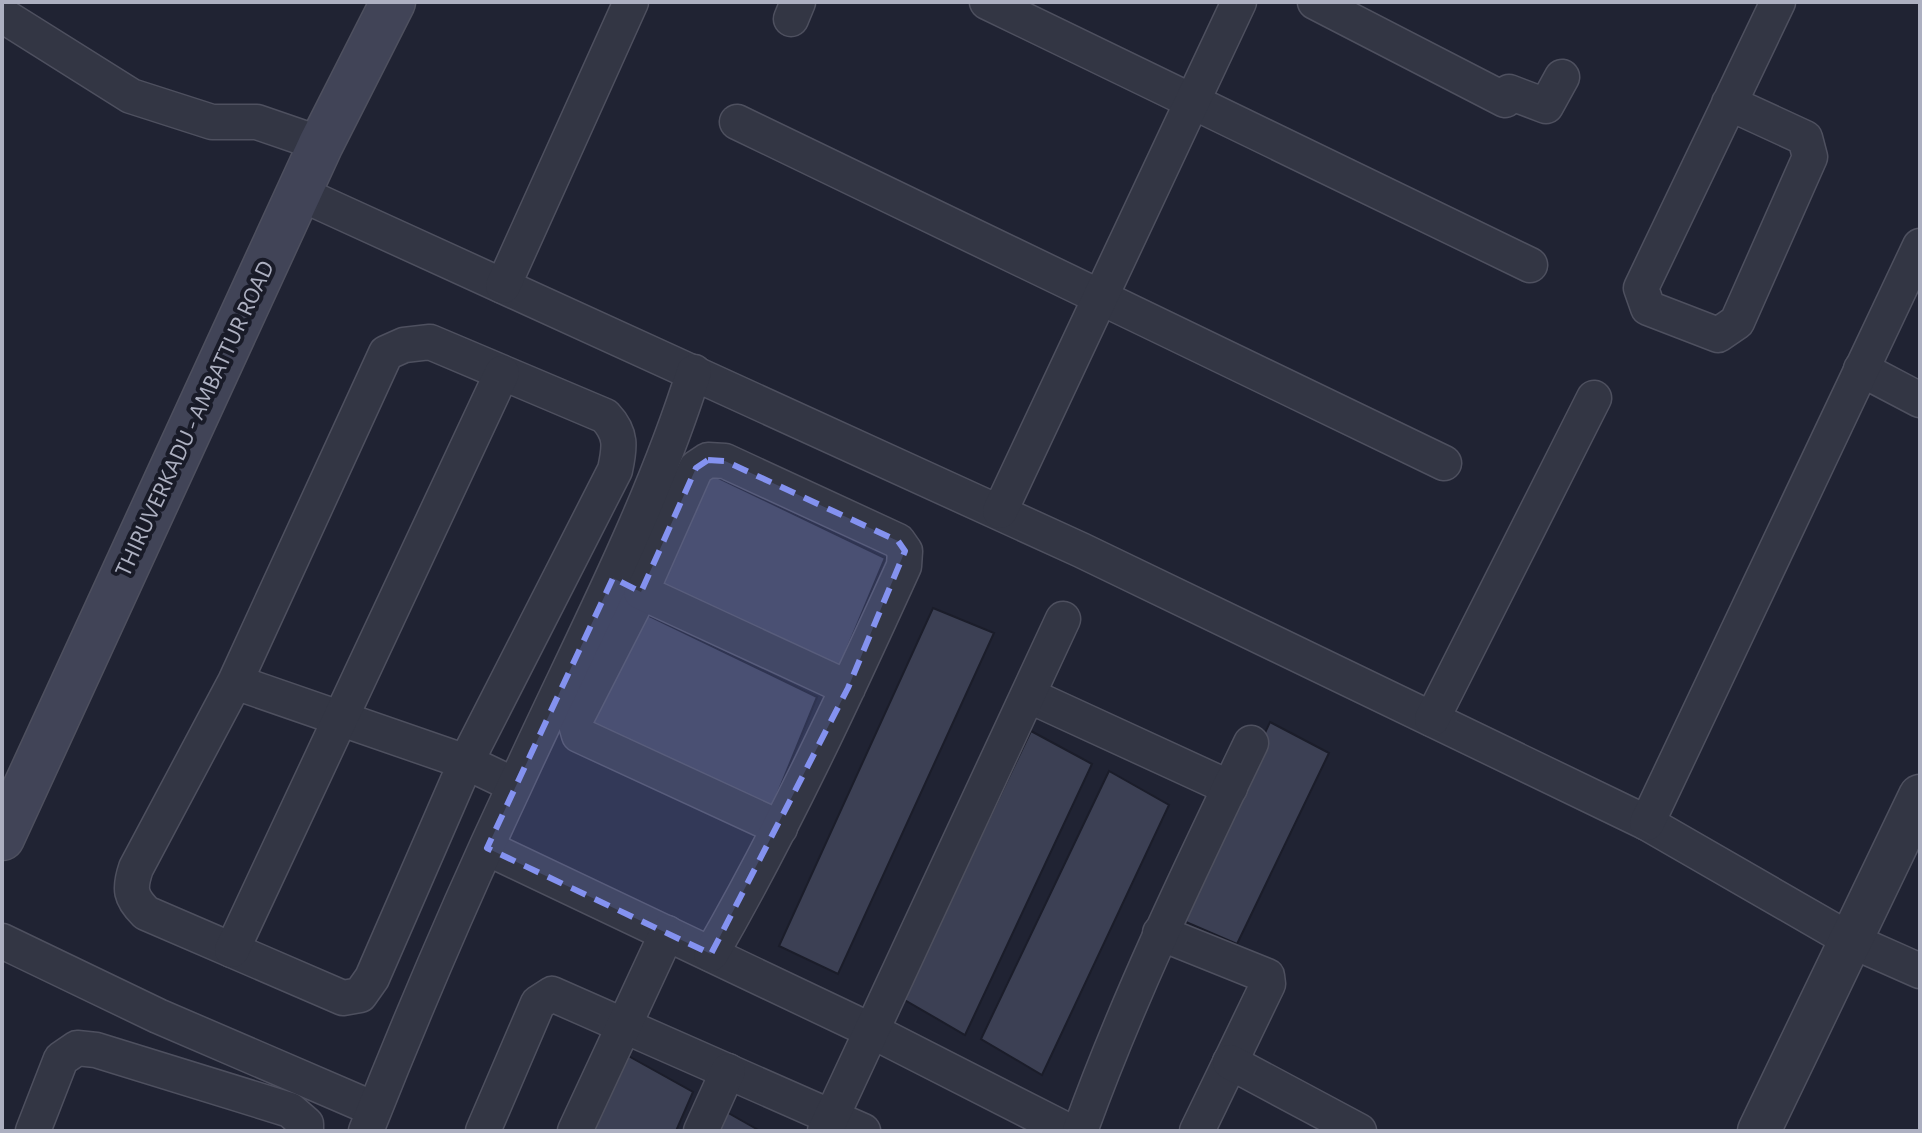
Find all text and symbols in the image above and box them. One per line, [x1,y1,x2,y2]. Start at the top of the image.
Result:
street label: THIRUVERKADU - AMBATTUR ROAD [111,258,279,580]

